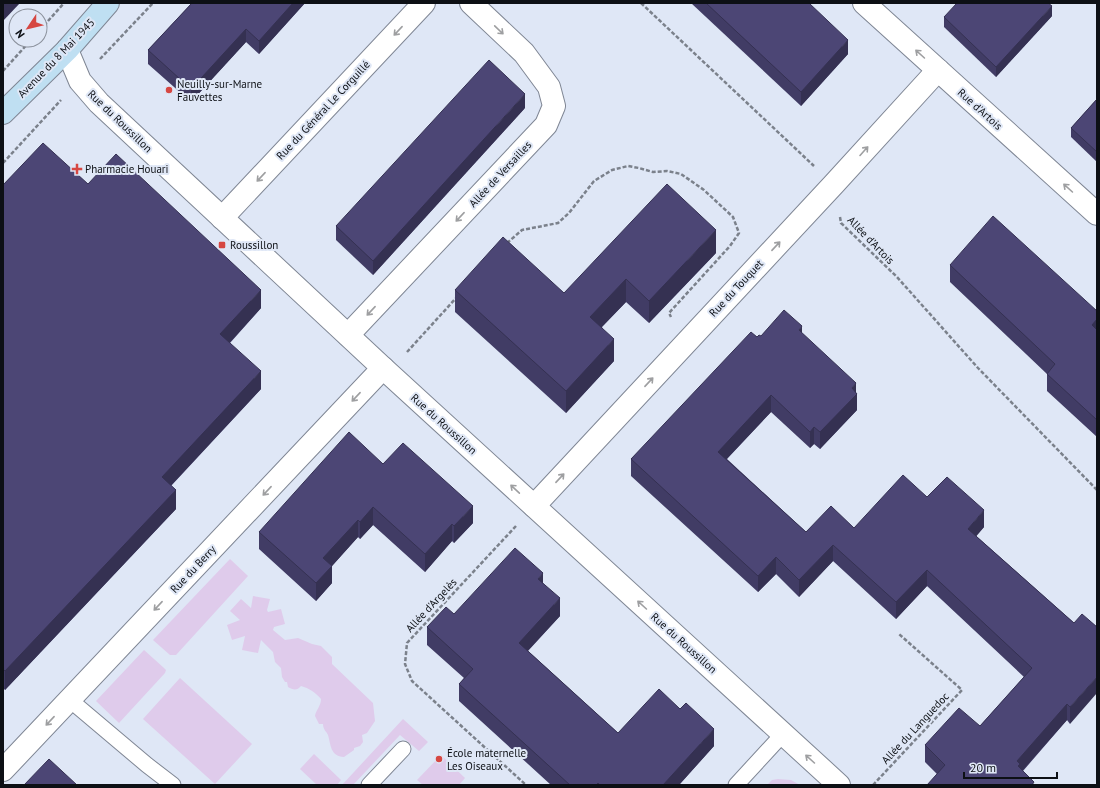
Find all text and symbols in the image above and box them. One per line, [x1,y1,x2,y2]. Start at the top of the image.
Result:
north arrow [8,8,48,48]
street label: Avenue du 8 Mai 1945 [14,15,98,101]
one-way arrow [494,25,504,35]
one-way arrow [393,26,402,36]
text: N [12,27,28,41]
one-way arrow [915,49,925,59]
street label: Rue du Général Le Corguillé [273,57,373,163]
place label: Neuilly-sur-Marne Fauvettes [177,77,263,104]
marker: Neuilly-sur-Marne Fauvettes [164,85,174,95]
street label: Rue d'Artois [955,85,1006,133]
street label: Rue du Roussillon [85,87,155,155]
street label: Allée de Versailles [466,138,535,210]
one-way arrow [859,146,869,156]
place label: Pharmacie Houari [85,162,169,176]
marker: Pharmacie Houari [72,164,82,174]
one-way arrow [256,172,265,182]
one-way arrow [1063,184,1073,193]
one-way arrow [455,212,465,222]
street label: Allée d'Artois [845,213,898,267]
place label: Roussillon [230,238,278,252]
marker: Roussillon [217,240,227,250]
one-way arrow [771,241,780,251]
street label: Rue du Touquet [706,256,766,319]
one-way arrow [366,306,375,316]
one-way arrow [644,377,653,387]
street label: Rue du Roussillon [408,391,480,457]
one-way arrow [351,392,361,402]
one-way arrow [556,473,565,483]
one-way arrow [510,484,520,494]
one-way arrow [262,486,272,496]
street label: Rue du Berry [167,542,219,596]
street label: Allée d'Argelès [402,575,460,635]
one-way arrow [637,600,647,610]
one-way arrow [153,601,163,611]
street label: Rue du Roussillon [648,610,720,676]
street label: Allée du Languedoc [878,689,952,767]
one-way arrow [45,716,55,726]
place label: École maternelle Les Oiseaux [447,746,527,773]
marker: École maternelle Les Oiseaux [434,754,444,764]
one-way arrow [805,754,815,763]
scale bar [964,754,1057,780]
text: 20 m [970,760,996,775]

